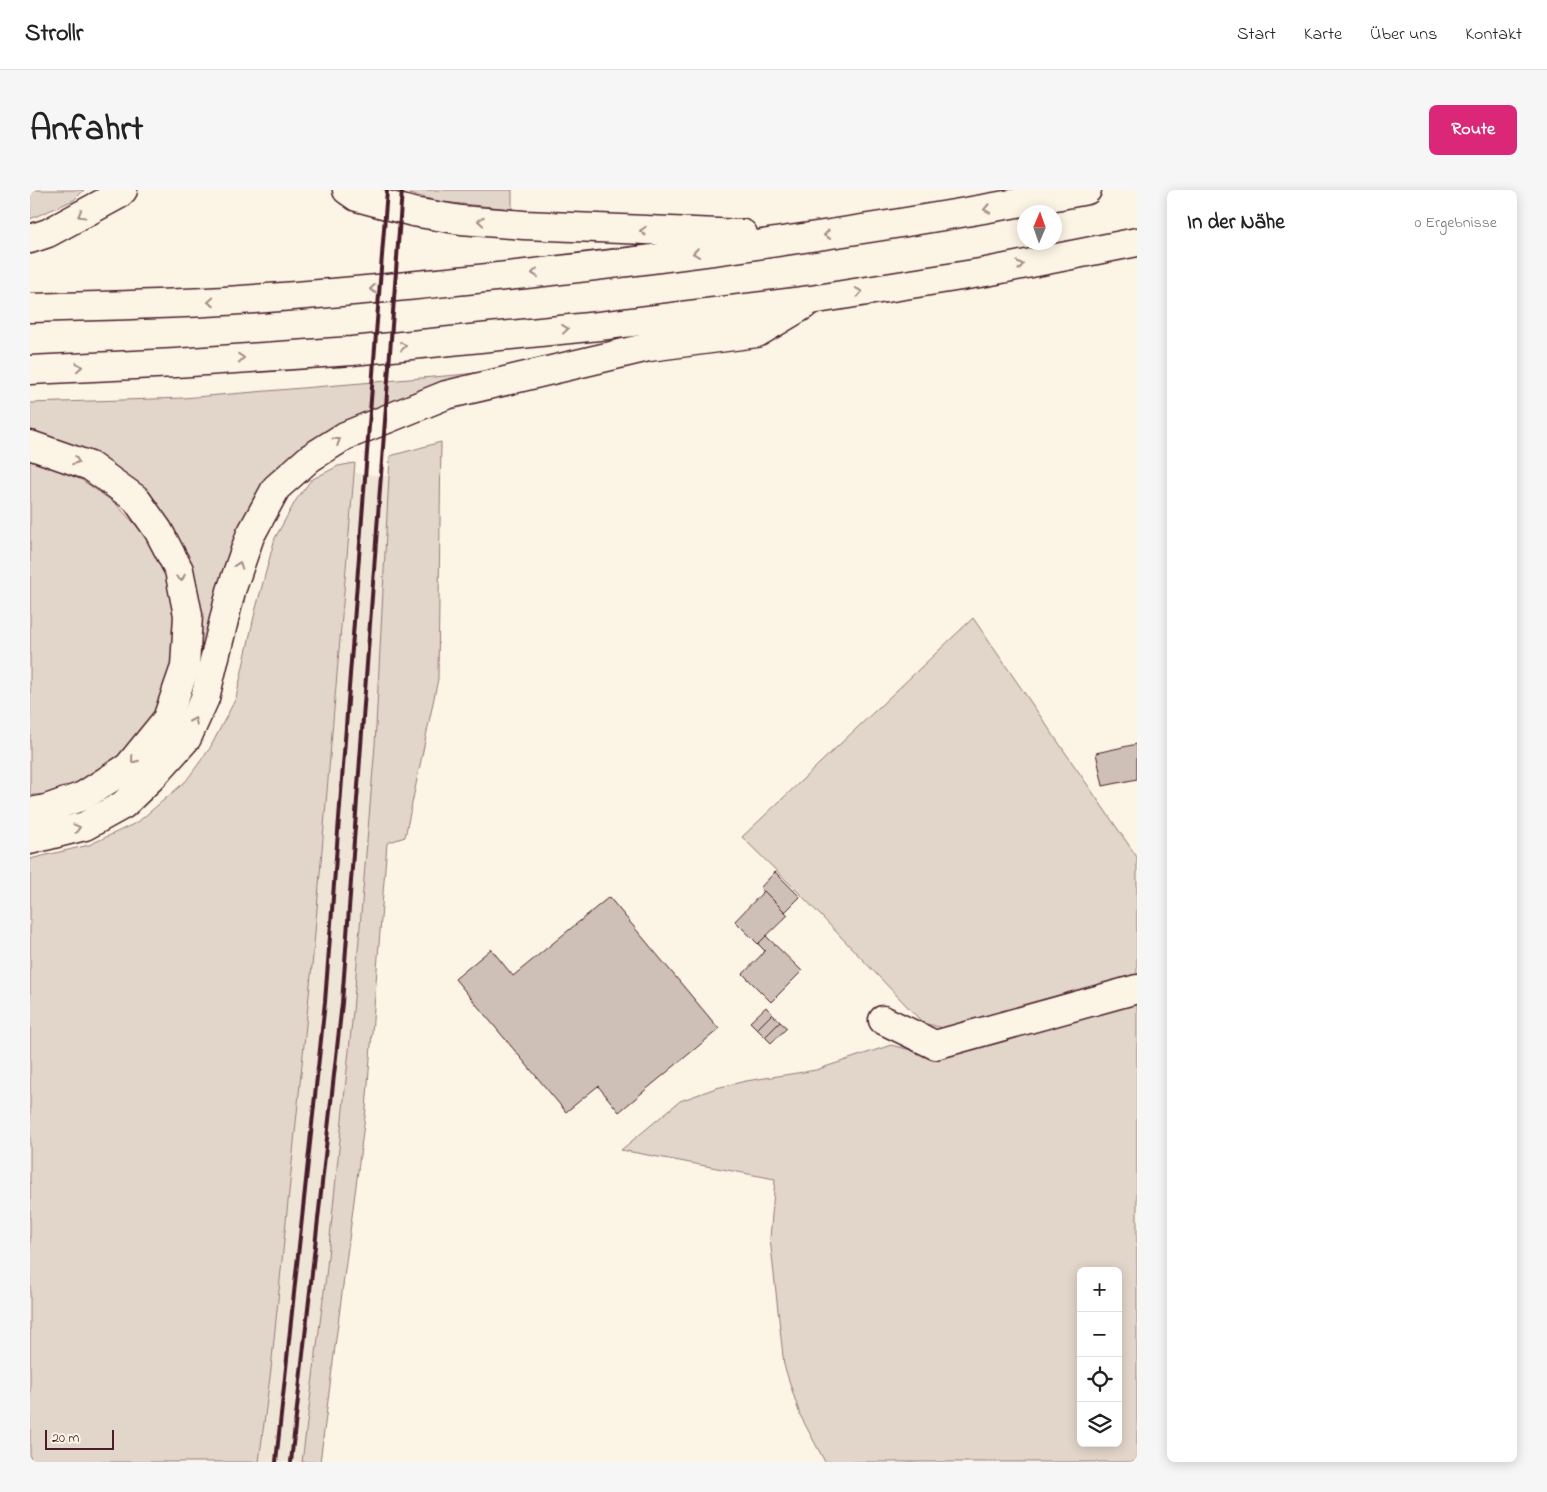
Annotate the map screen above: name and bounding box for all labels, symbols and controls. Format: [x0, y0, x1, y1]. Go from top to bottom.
text: Strollr [25, 17, 83, 52]
text: Start [1237, 22, 1276, 48]
text: Karte [1304, 22, 1342, 48]
text: Über uns [1370, 22, 1437, 48]
text: Kontakt [1465, 22, 1522, 48]
text: Anfahrt [30, 105, 143, 156]
button: Route [1429, 105, 1517, 155]
one-way arrow [983, 203, 992, 213]
north arrow [1017, 205, 1062, 250]
one-way arrow [78, 208, 87, 218]
text: In der Nähe [1187, 208, 1285, 238]
text: 0 Ergebnisse [1414, 211, 1497, 235]
one-way arrow [476, 216, 484, 227]
one-way arrow [639, 225, 647, 236]
one-way arrow [823, 229, 831, 240]
one-way arrow [692, 247, 700, 258]
one-way arrow [1015, 260, 1024, 271]
one-way arrow [530, 267, 538, 278]
one-way arrow [369, 283, 377, 294]
one-way arrow [855, 288, 864, 298]
one-way arrow [207, 296, 215, 307]
one-way arrow [561, 324, 569, 335]
one-way arrow [399, 341, 407, 352]
one-way arrow [237, 353, 245, 364]
one-way arrow [75, 362, 83, 373]
one-way arrow [331, 438, 340, 448]
one-way arrow [71, 455, 80, 465]
one-way arrow [234, 562, 244, 570]
one-way arrow [175, 574, 185, 582]
one-way arrow [188, 717, 199, 726]
one-way arrow [132, 754, 140, 763]
one-way arrow [73, 823, 81, 833]
map controls [1077, 1267, 1122, 1447]
button: + [1077, 1267, 1122, 1312]
button: − [1077, 1312, 1122, 1357]
button: locate [1077, 1357, 1122, 1402]
button: layers [1077, 1402, 1122, 1447]
scale bar [45, 1427, 114, 1450]
text: 20 m [52, 1428, 79, 1449]

